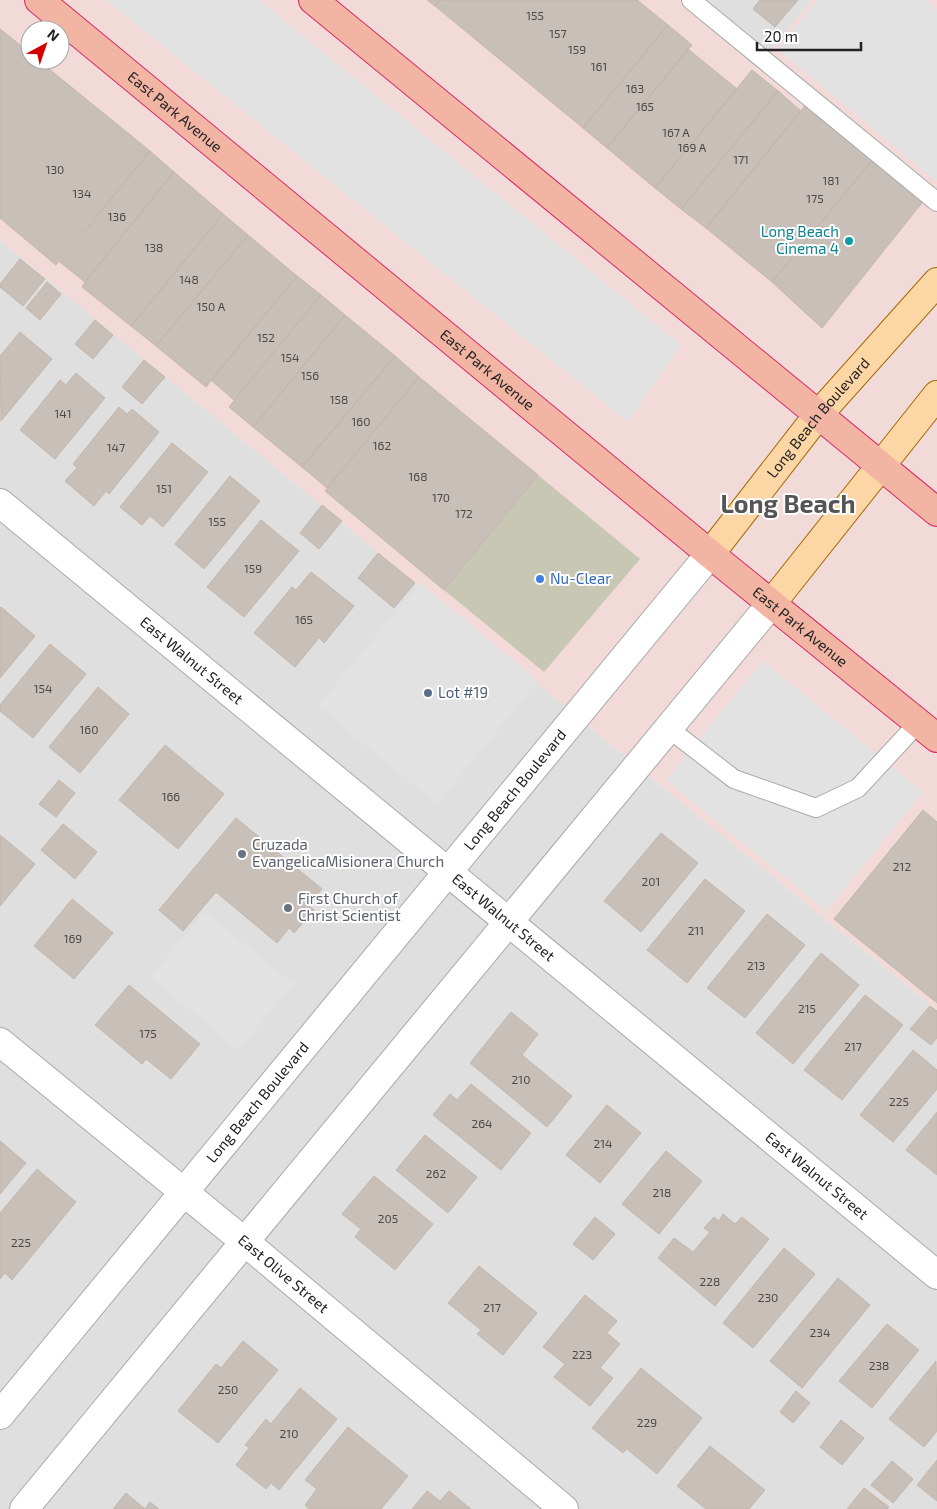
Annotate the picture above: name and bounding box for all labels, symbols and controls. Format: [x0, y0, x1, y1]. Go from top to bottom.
house number: 155 [526, 8, 544, 22]
north arrow [20, 20, 70, 70]
scale bar [757, 20, 861, 52]
text: N [44, 25, 63, 44]
house number: 157 [549, 26, 567, 40]
text: 20 m [764, 27, 798, 45]
house number: 159 [568, 42, 586, 56]
house number: 161 [591, 59, 607, 73]
street label: East Park Avenue [124, 67, 226, 156]
house number: 163 [626, 81, 644, 95]
house number: 165 [636, 99, 654, 113]
house number: 167 A [662, 125, 690, 139]
house number: 169 A [678, 140, 707, 154]
house number: 171 [733, 152, 749, 166]
house number: 130 [46, 162, 64, 176]
house number: 181 [823, 173, 839, 187]
house number: 134 [73, 186, 91, 200]
house number: 175 [806, 191, 824, 205]
house number: 136 [108, 209, 126, 223]
place label: Long Beach Cinema 4 [761, 222, 839, 257]
marker: Long Beach Cinema 4 [843, 235, 855, 247]
house number: 138 [145, 240, 163, 254]
house number: 148 [179, 272, 199, 286]
house number: 150 A [197, 299, 226, 313]
street label: East Park Avenue [437, 325, 539, 413]
house number: 152 [257, 330, 275, 344]
house number: 154 [281, 350, 299, 364]
street label: Long Beach Boulevard [762, 353, 873, 481]
house number: 156 [301, 368, 319, 382]
house number: 158 [330, 392, 348, 406]
house number: 141 [55, 406, 71, 420]
house number: 160 [352, 414, 370, 428]
house number: 162 [373, 438, 391, 452]
house number: 147 [107, 440, 125, 454]
house number: 168 [409, 469, 427, 483]
house number: 151 [156, 481, 172, 495]
district label: Long Beach [720, 488, 856, 518]
house number: 170 [432, 490, 450, 504]
house number: 172 [455, 506, 473, 520]
house number: 155 [208, 514, 226, 528]
house number: 159 [244, 561, 262, 575]
place label: Nu-Clear [550, 569, 611, 587]
marker: Nu-Clear [534, 573, 546, 585]
street label: East Park Avenue [749, 582, 852, 670]
street label: East Walnut Street [137, 612, 247, 708]
house number: 165 [295, 612, 313, 626]
house number: 154 [34, 681, 52, 695]
place label: Lot #19 [438, 683, 488, 701]
marker: Lot #19 [422, 687, 434, 699]
house number: 160 [80, 722, 98, 736]
street label: Long Beach Boulevard [460, 725, 570, 854]
house number: 166 [162, 789, 180, 803]
place label: Cruzada EvangelicaMisionera Church [252, 835, 444, 870]
marker: Cruzada EvangelicaMisionera Church [236, 848, 248, 860]
house number: 212 [893, 859, 911, 873]
street label: East Walnut Street [449, 869, 559, 965]
house number: 201 [642, 874, 660, 888]
place label: First Church of Christ Scientist [298, 889, 401, 924]
marker: First Church of Christ Scientist [282, 902, 294, 914]
house number: 211 [688, 923, 704, 937]
house number: 169 [64, 931, 82, 945]
house number: 213 [747, 958, 765, 972]
house number: 215 [798, 1001, 816, 1015]
house number: 175 [139, 1026, 157, 1040]
street label: Long Beach Boulevard [202, 1038, 312, 1166]
house number: 217 [844, 1039, 862, 1053]
house number: 210 [512, 1072, 530, 1086]
house number: 225 [889, 1094, 909, 1108]
house number: 264 [472, 1116, 493, 1130]
street label: East Walnut Street [762, 1127, 873, 1223]
house number: 214 [594, 1136, 612, 1150]
house number: 262 [426, 1166, 446, 1180]
house number: 218 [653, 1185, 671, 1199]
house number: 205 [378, 1211, 398, 1225]
street label: East Olive Street [235, 1230, 333, 1316]
house number: 225 [11, 1235, 31, 1249]
house number: 228 [700, 1274, 720, 1288]
house number: 230 [758, 1290, 778, 1304]
house number: 217 [483, 1300, 501, 1314]
house number: 234 [810, 1325, 830, 1339]
house number: 223 [572, 1347, 592, 1361]
house number: 238 [869, 1358, 889, 1372]
house number: 250 [218, 1382, 238, 1396]
house number: 229 [637, 1415, 657, 1429]
house number: 210 [280, 1426, 298, 1440]

